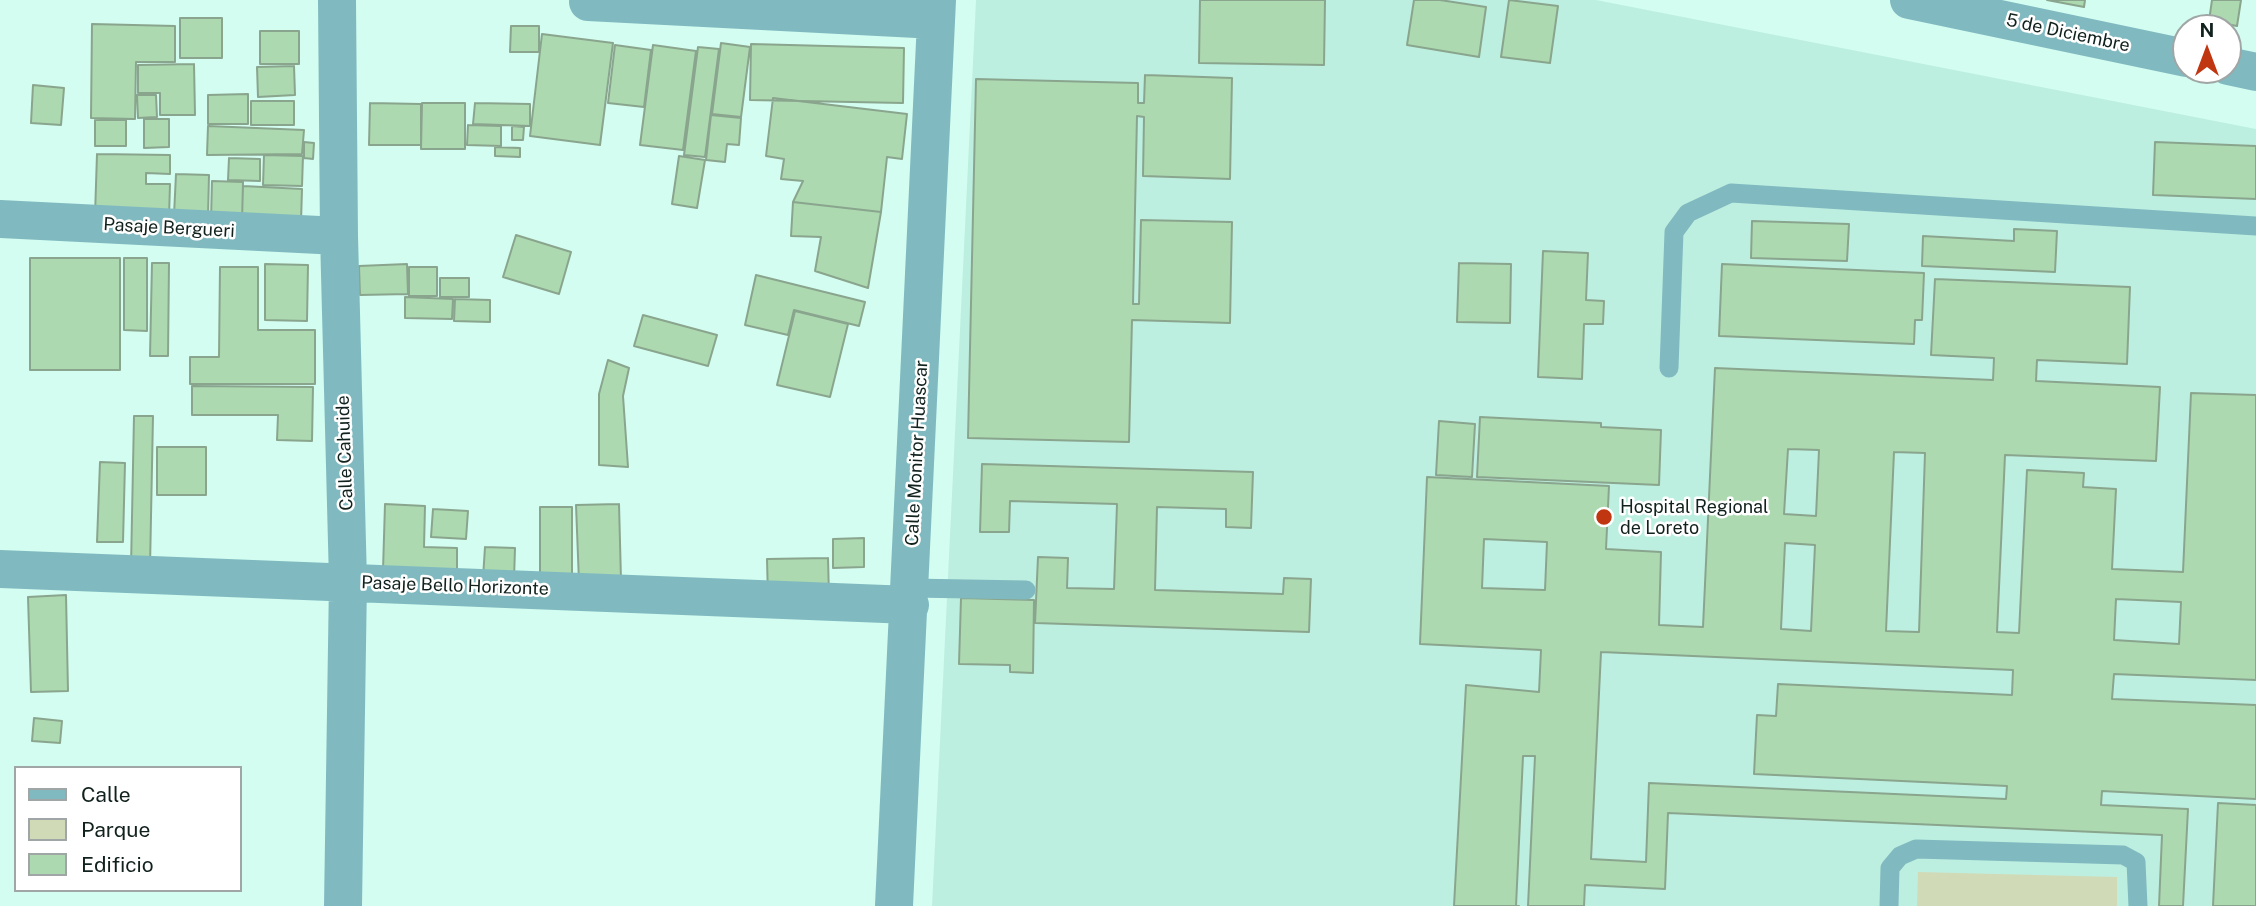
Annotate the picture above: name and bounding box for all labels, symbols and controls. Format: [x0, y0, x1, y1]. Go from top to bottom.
street label: 5 de Diciembre [2004, 9, 2132, 57]
north arrow [2172, 14, 2242, 84]
text: N [2200, 19, 2214, 41]
street label: Pasaje Bergueri [103, 214, 235, 242]
street label: Calle Monitor Huascar [901, 360, 933, 546]
street label: Calle Cahuide [332, 395, 358, 511]
place label: Hospital Regional de Loreto [1620, 496, 1768, 538]
marker: Hospital Regional de Loreto [1594, 507, 1614, 527]
street label: Pasaje Bello Horizonte [361, 572, 549, 600]
legend [14, 766, 242, 892]
text: Calle [81, 782, 131, 807]
text: Parque [81, 817, 150, 842]
text: Edificio [81, 852, 154, 877]

